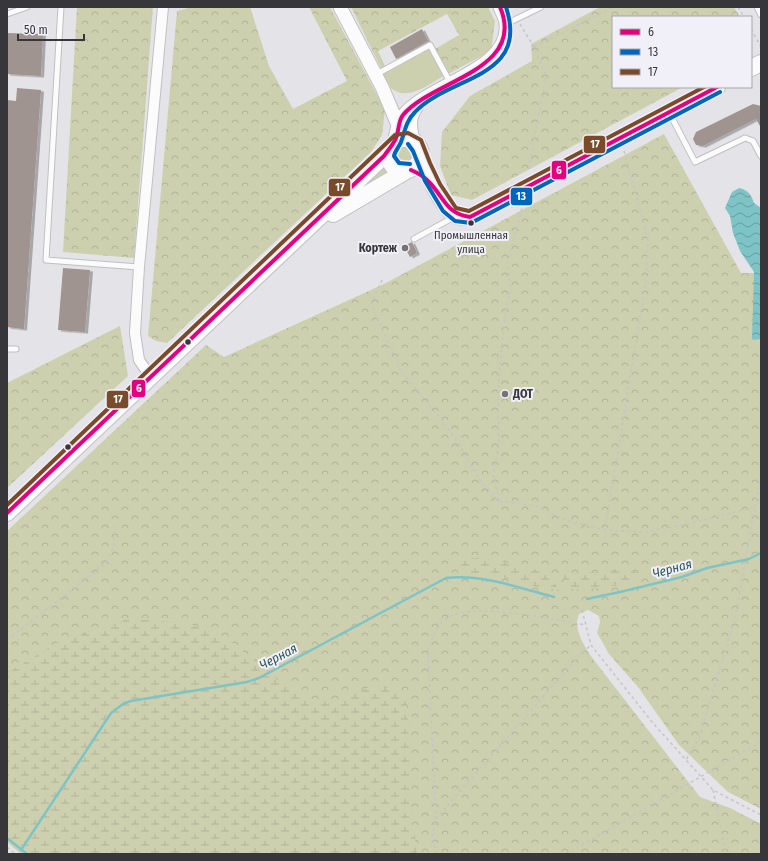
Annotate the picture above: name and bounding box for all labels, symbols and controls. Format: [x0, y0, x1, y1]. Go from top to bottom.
scale bar [18, 16, 84, 42]
legend [612, 16, 752, 88]
text: 50 m [24, 23, 48, 37]
text: 6 [648, 25, 654, 39]
text: 13 [648, 45, 658, 59]
text: 17 [648, 65, 658, 79]
line badge: 17 [583, 135, 606, 154]
text: 17 [590, 138, 600, 151]
line badge: 6 [551, 160, 567, 180]
text: 6 [556, 164, 562, 177]
line badge: 17 [328, 178, 351, 197]
text: 17 [335, 181, 345, 194]
line badge: 13 [510, 187, 533, 206]
text: 13 [516, 190, 526, 203]
marker: Промышленная улица [466, 218, 476, 228]
place label: Промышленная улица [434, 229, 508, 256]
place label: Кортеж [359, 241, 398, 255]
marker: Кортеж [400, 243, 410, 253]
unlabelled marker [183, 337, 193, 347]
line badge: 6 [131, 379, 146, 398]
text: 6 [136, 382, 142, 395]
place label: ДОТ [512, 387, 533, 401]
marker: ДОТ [500, 389, 510, 399]
line badge: 17 [106, 390, 129, 409]
text: 17 [113, 393, 123, 406]
unlabelled marker [63, 442, 73, 452]
water label: Черная [651, 556, 693, 581]
water label: Черная [257, 640, 300, 673]

